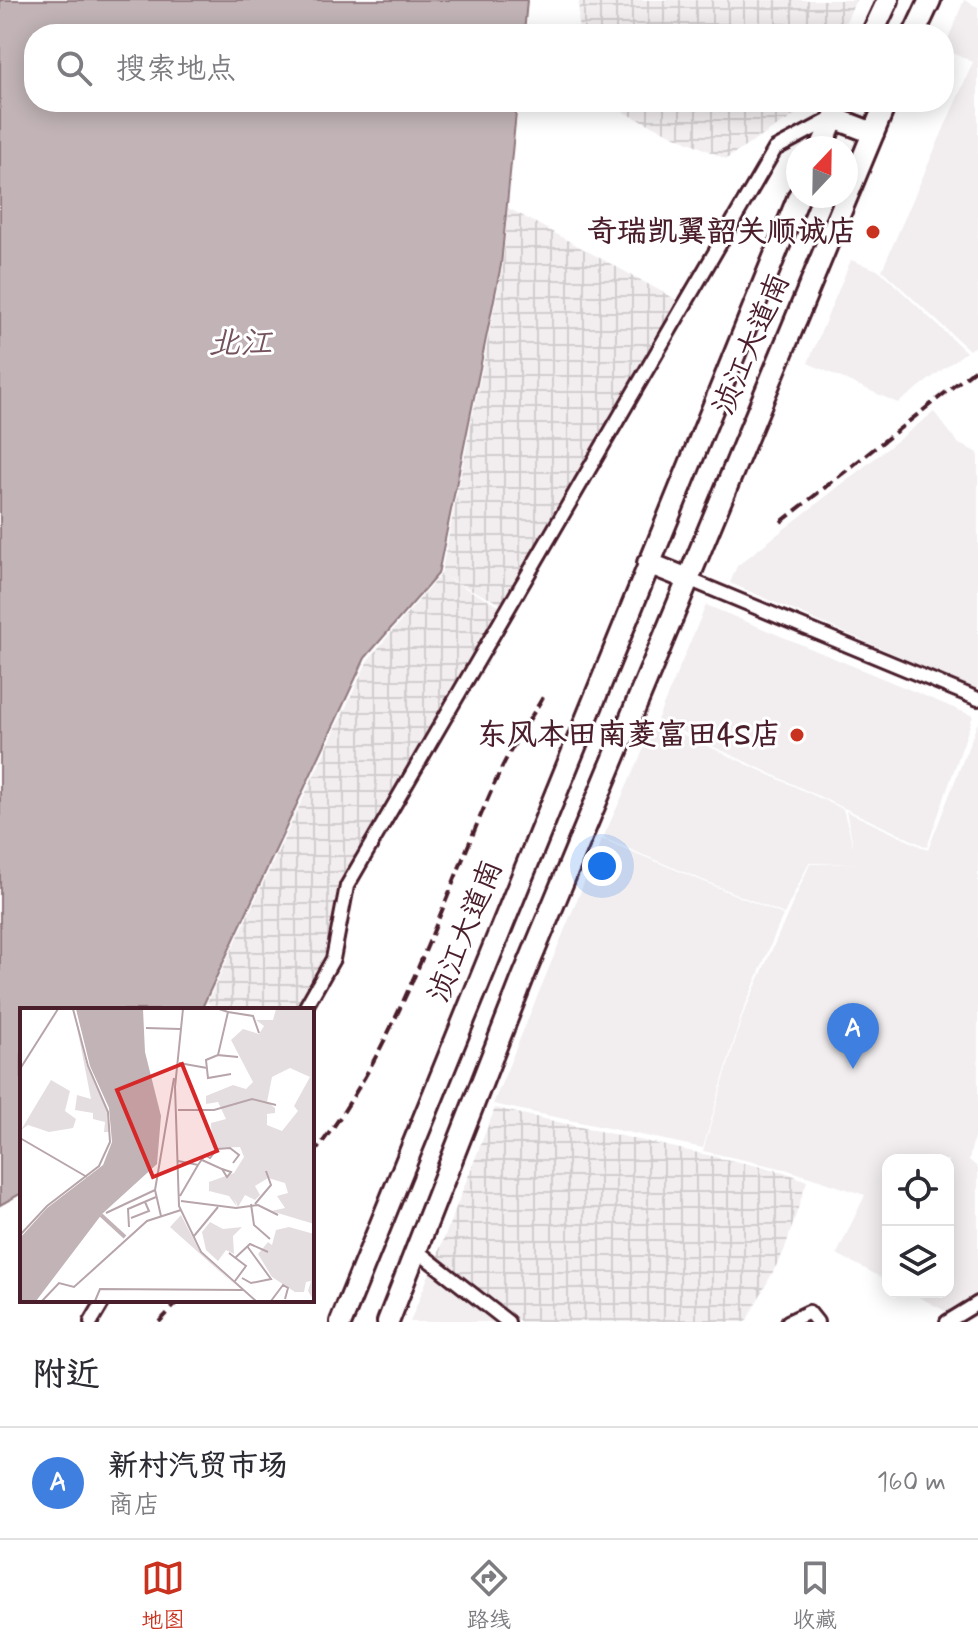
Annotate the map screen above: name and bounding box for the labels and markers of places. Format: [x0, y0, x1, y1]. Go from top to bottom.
place label: 奇瑞凯翼韶关顺诚店 [587, 213, 857, 252]
marker: 奇瑞凯翼韶关顺诚店 [864, 223, 882, 241]
place label: 东风本田南菱富田4S店 [477, 716, 781, 755]
marker: 东风本田南菱富田4S店 [788, 726, 806, 744]
pin: A [827, 1003, 879, 1069]

